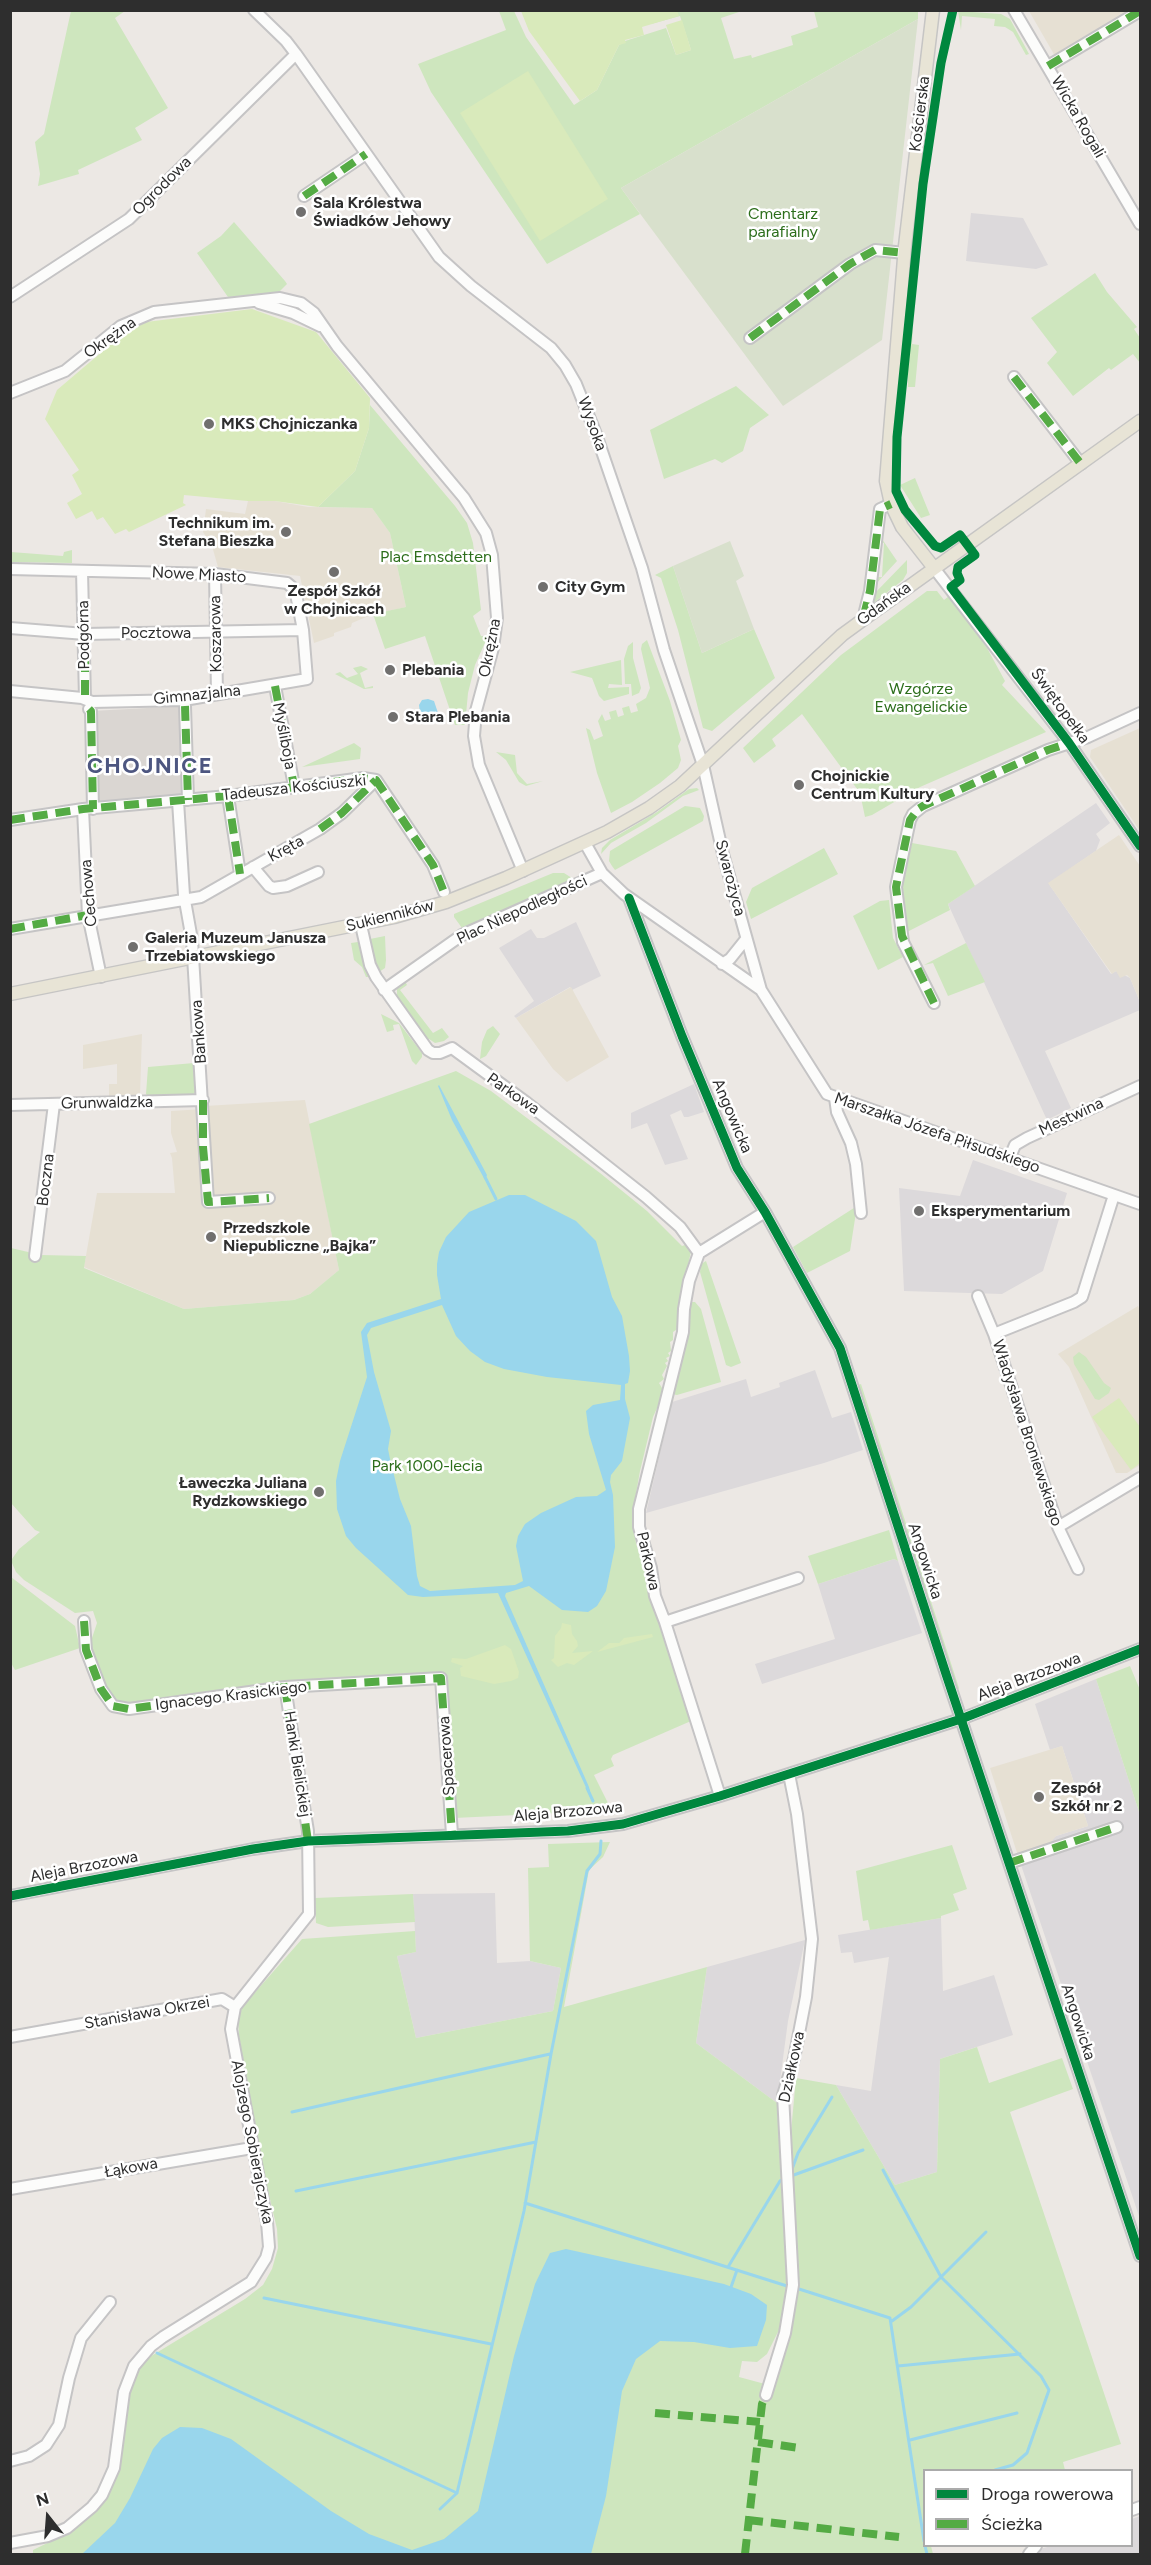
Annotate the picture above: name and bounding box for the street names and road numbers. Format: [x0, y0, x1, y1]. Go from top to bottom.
street label: Wicka Rogali [1047, 73, 1109, 161]
street label: Kościerska [906, 75, 934, 153]
street label: Ogrodowa [129, 153, 195, 219]
street label: Okrężna [80, 313, 140, 363]
street label: Wysoka [573, 394, 611, 454]
street label: Nowe Miasto [151, 563, 247, 587]
street label: Gdańska [853, 578, 915, 630]
street label: Koszarowa [206, 595, 226, 673]
street label: Podgórna [74, 600, 94, 670]
street label: Okrężna [475, 617, 505, 679]
street label: Pocztowa [121, 623, 191, 643]
street label: Świętopełka [1026, 665, 1094, 747]
street label: Gimnazjalna [152, 681, 242, 709]
street label: Myśliboja [268, 701, 300, 771]
street label: Tadeusza Kościuszki [221, 771, 367, 805]
street label: Kręta [265, 831, 307, 867]
street label: Swarożyca [711, 838, 749, 918]
street label: Cechowa [76, 859, 102, 927]
street label: Plac Niepodległości [454, 871, 590, 949]
street label: Sukienników [344, 896, 436, 936]
street label: Bankowa [187, 999, 211, 1065]
street label: Parkowa [483, 1069, 543, 1119]
street label: Angowicka [708, 1076, 756, 1156]
street label: Marszałka Józefa Piłsudskiego [832, 1089, 1042, 1177]
street label: Grunwaldzka [61, 1093, 153, 1113]
street label: Mestwina [1036, 1094, 1106, 1140]
street label: Boczna [33, 1153, 59, 1207]
street label: Władysława Broniewskiego [988, 1337, 1066, 1529]
street label: Angowicka [904, 1521, 946, 1601]
street label: Parkowa [632, 1530, 664, 1592]
street label: Aleja Brzozowa [975, 1648, 1083, 1706]
street label: Ignacego Krasickiego [154, 1677, 308, 1715]
street label: Hanki Bielickiej [279, 1710, 315, 1818]
street label: Spacerowa [435, 1716, 459, 1796]
street label: Aleja Brzozowa [513, 1798, 623, 1826]
street label: Aleja Brzozowa [29, 1847, 139, 1887]
street label: Angowicka [1057, 1982, 1099, 2062]
street label: Stanisława Okrzei [83, 1993, 211, 2033]
street label: Działkowa [775, 2030, 809, 2104]
street label: Alojzego Sobierajczyka [227, 2058, 277, 2226]
street label: Łąkowa [103, 2154, 159, 2182]

